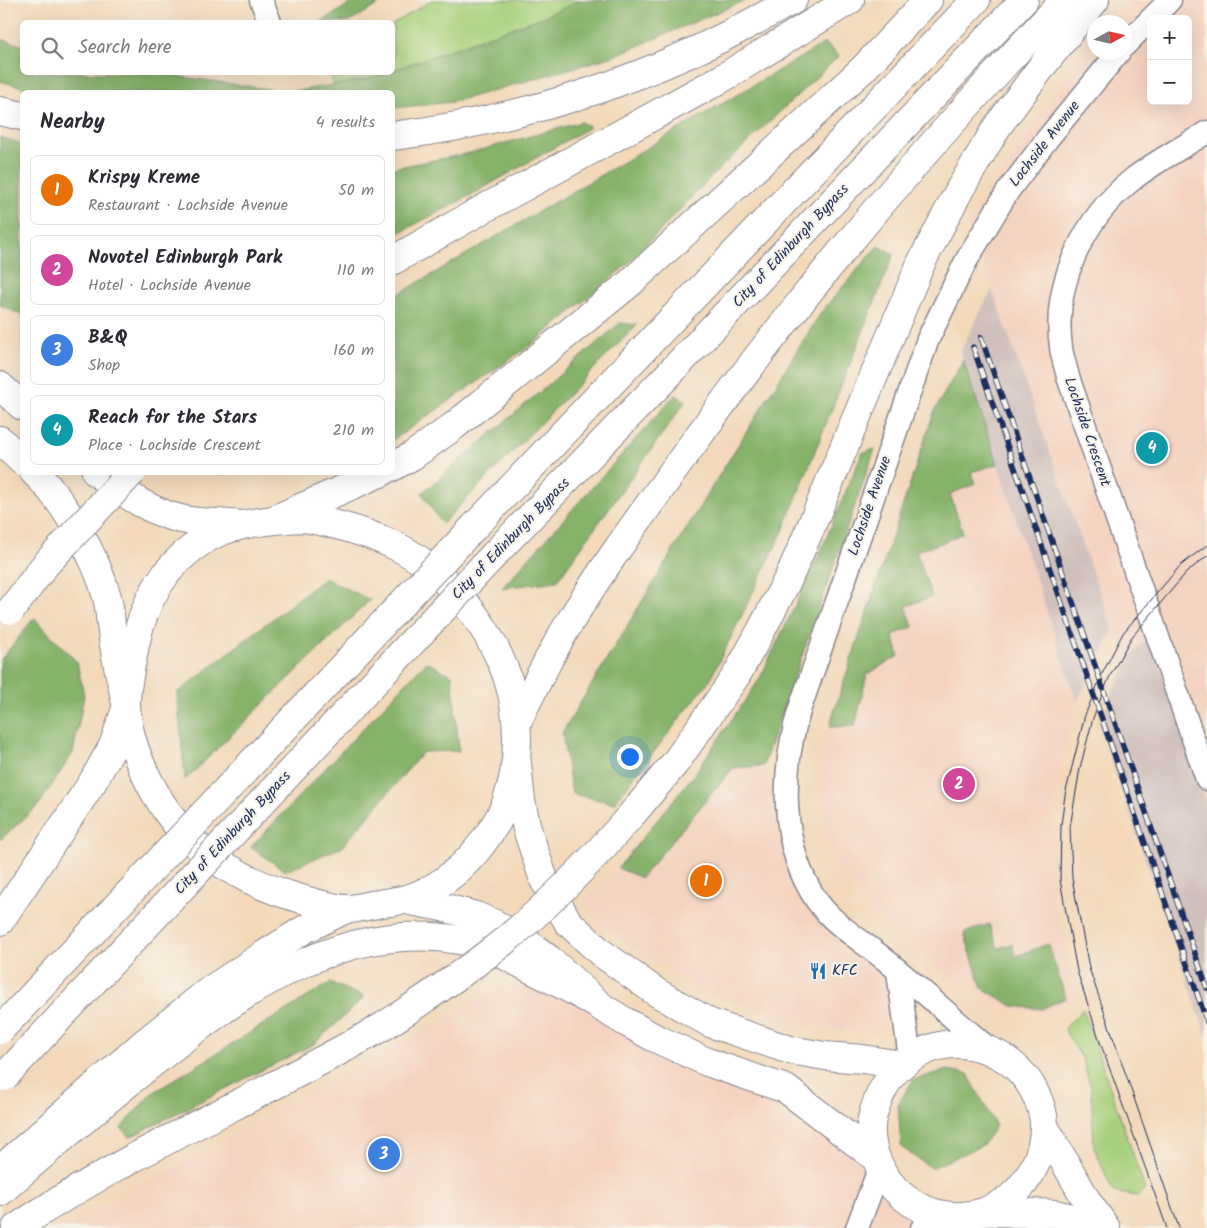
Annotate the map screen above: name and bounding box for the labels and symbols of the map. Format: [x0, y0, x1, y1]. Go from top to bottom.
north arrow [1087, 15, 1132, 60]
street label: Lochside Avenue [1004, 95, 1087, 192]
street label: City of Edinburgh Bypass [727, 178, 856, 314]
street label: Lochside Crescent [1057, 374, 1117, 490]
pin: 4 [1136, 429, 1168, 467]
street label: Lochside Avenue [842, 453, 898, 559]
street label: City of Edinburgh Bypass [446, 472, 576, 606]
your location [617, 744, 643, 770]
street label: City of Edinburgh Bypass [169, 765, 298, 901]
pin: 2 [943, 765, 975, 803]
pin: 1 [690, 862, 722, 900]
place label: KFC [832, 959, 858, 983]
restaurant icon: KFC [808, 961, 828, 981]
pin: 3 [368, 1135, 400, 1173]

